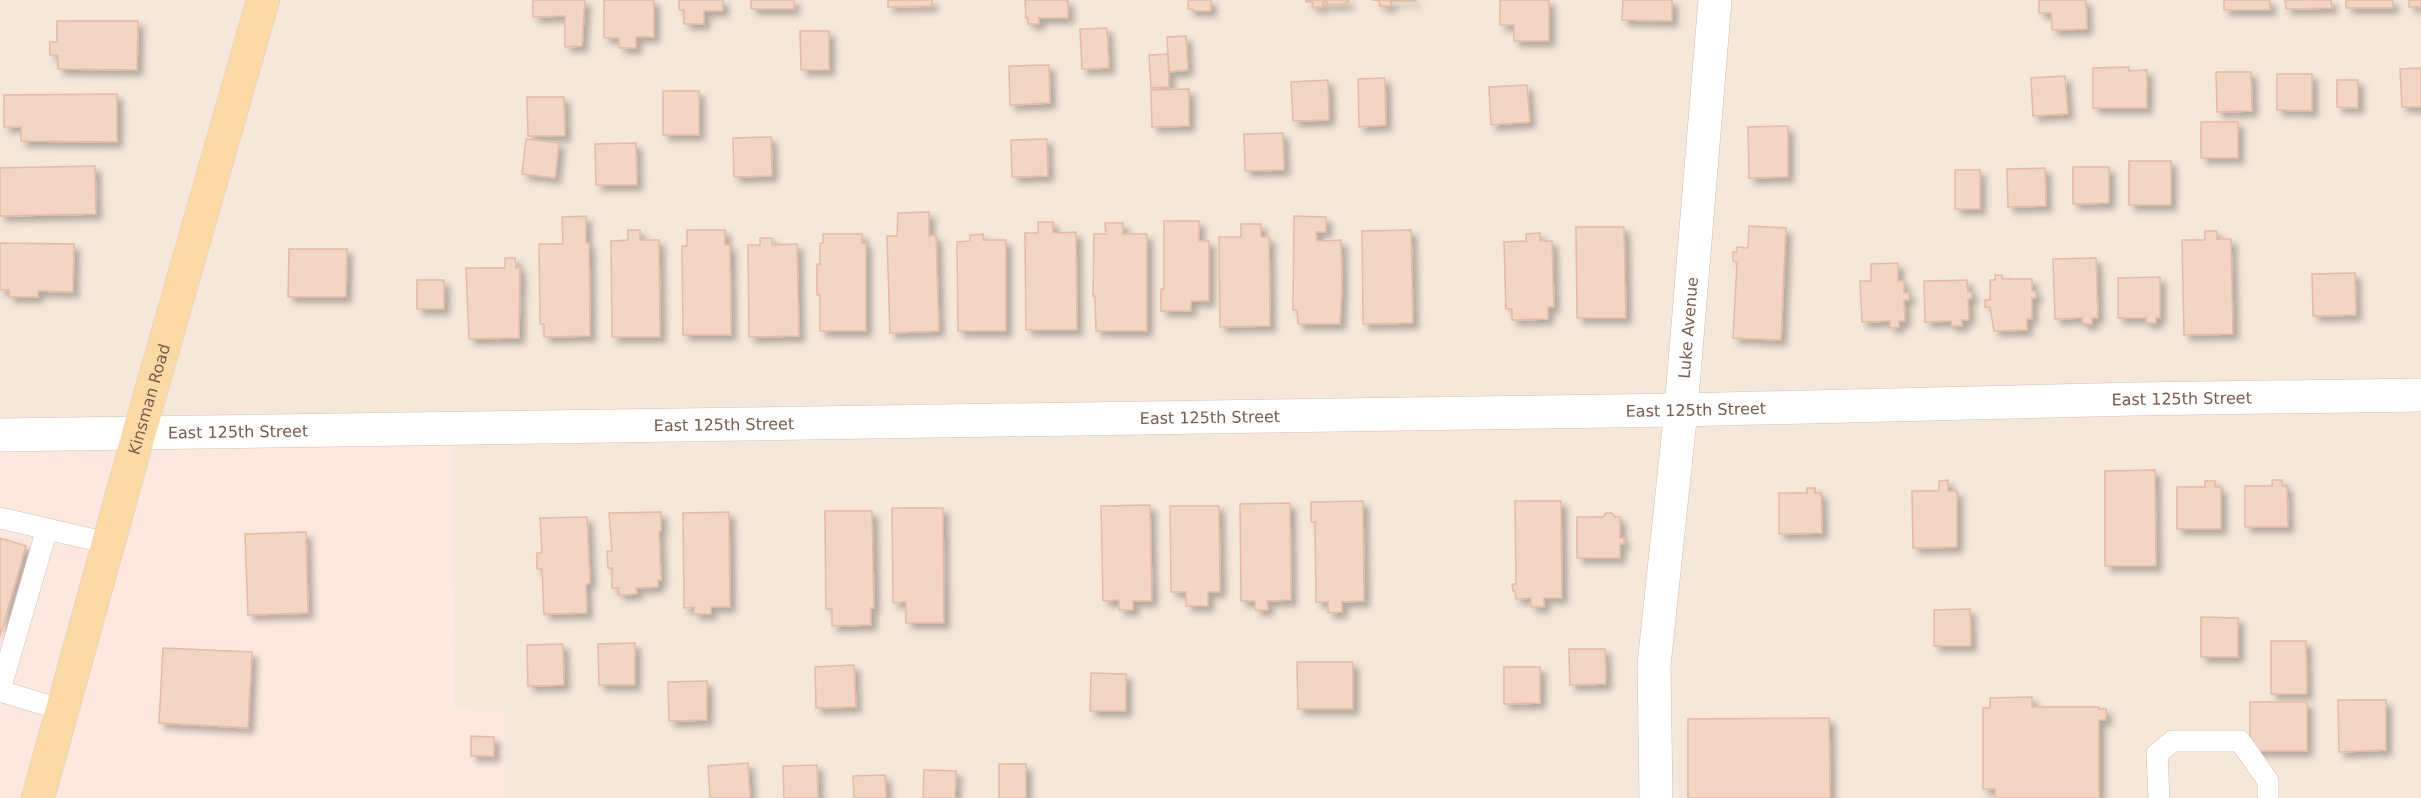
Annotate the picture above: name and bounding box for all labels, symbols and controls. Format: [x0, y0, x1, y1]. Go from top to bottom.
street label: Luke Avenue [1674, 276, 1702, 379]
street label: Kinsman Road [124, 342, 174, 457]
street label: East 125th Street [2111, 388, 2252, 409]
street label: East 125th Street [1625, 398, 1766, 420]
street label: East 125th Street [1140, 406, 1280, 428]
street label: East 125th Street [654, 414, 794, 435]
street label: East 125th Street [168, 421, 308, 442]

